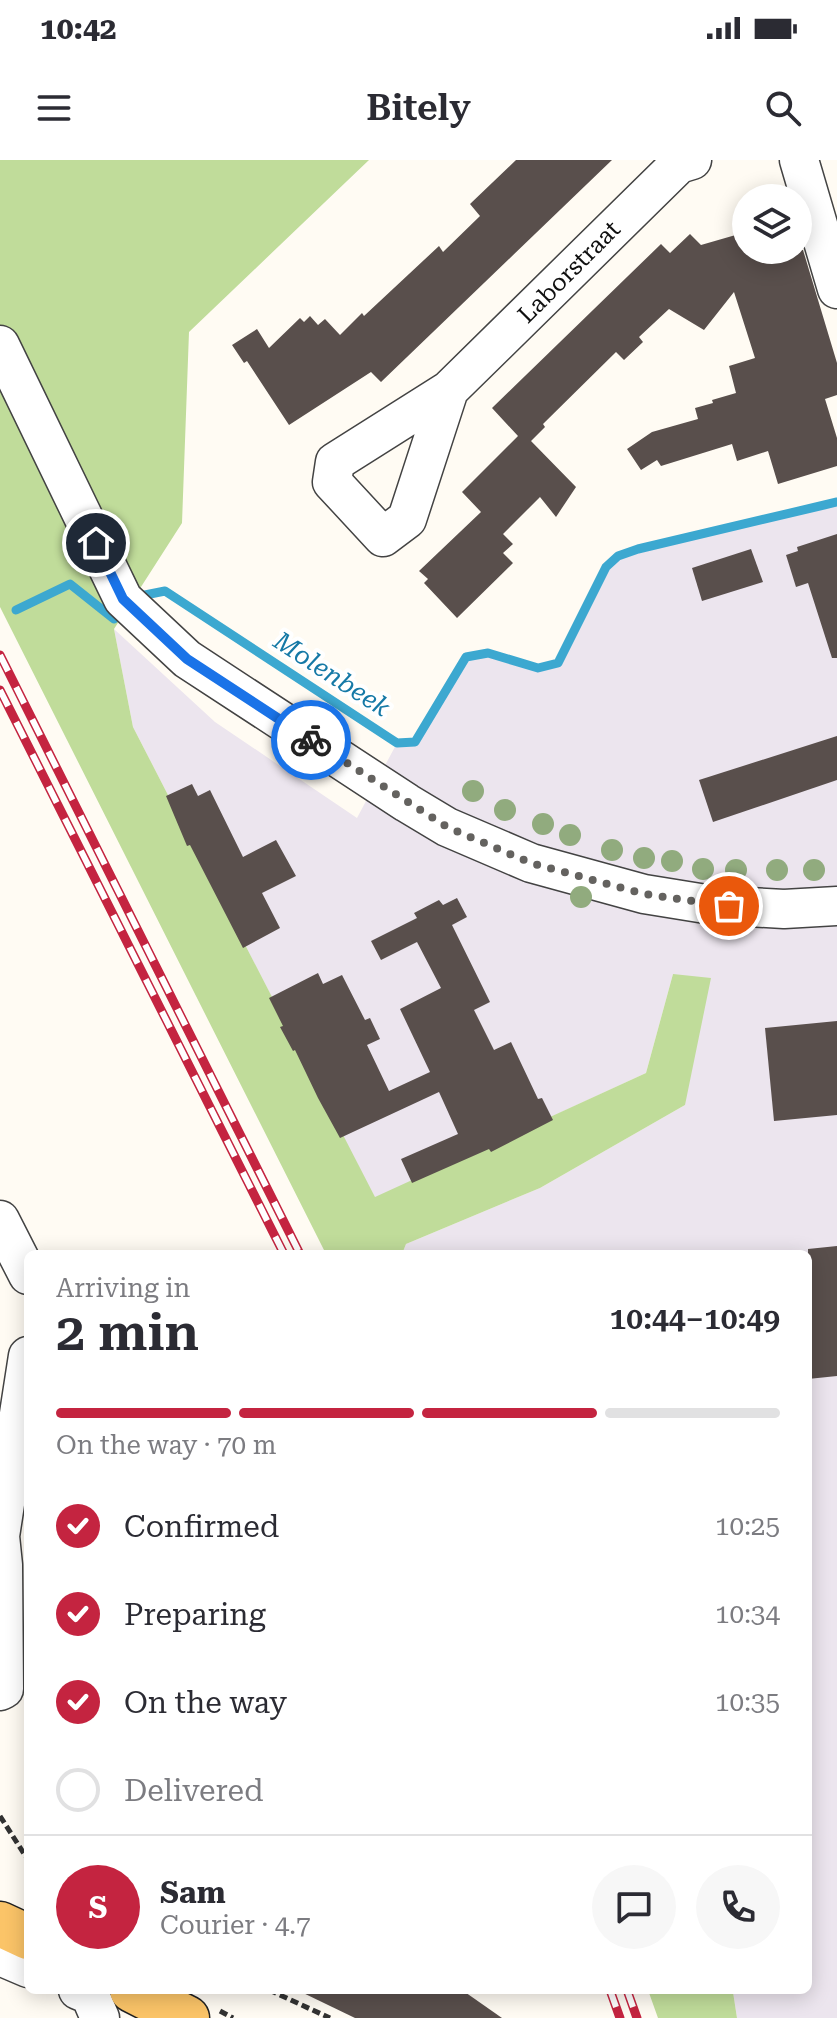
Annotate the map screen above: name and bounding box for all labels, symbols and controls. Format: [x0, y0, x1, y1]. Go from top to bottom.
text: 10:42 [40, 11, 117, 46]
icon: menu [32, 86, 76, 130]
icon: search [761, 86, 805, 130]
text: Bitely [366, 87, 471, 129]
map controls [732, 184, 812, 264]
button: layers [732, 184, 812, 264]
street label: Laborstraat [512, 215, 626, 329]
pin [62, 509, 130, 577]
icon: home [74, 521, 118, 565]
water label: Molenbeek [268, 625, 396, 723]
courier [271, 700, 351, 780]
icon: bike [289, 718, 333, 762]
pin [695, 872, 763, 940]
icon: bag [707, 884, 751, 928]
text: Arriving in [56, 1273, 190, 1303]
text: 10:44–10:49 [610, 1301, 780, 1336]
text: 2 min [56, 1302, 199, 1363]
text: On the way · 70 m [56, 1430, 276, 1460]
icon: check [56, 1504, 100, 1548]
text: Confirmed [124, 1509, 279, 1544]
text: 10:25 [715, 1511, 780, 1541]
icon: check [56, 1592, 100, 1636]
text: Preparing [124, 1597, 266, 1632]
text: 10:34 [715, 1599, 780, 1629]
icon: check [56, 1680, 100, 1724]
text: On the way [124, 1685, 287, 1720]
text: 10:35 [715, 1687, 780, 1717]
text: Delivered [124, 1773, 263, 1808]
button: chat [592, 1865, 676, 1949]
button: phone [696, 1865, 780, 1949]
text: Sam [160, 1875, 226, 1910]
text: S [89, 1890, 107, 1925]
text: Courier · 4.7 [160, 1910, 310, 1940]

